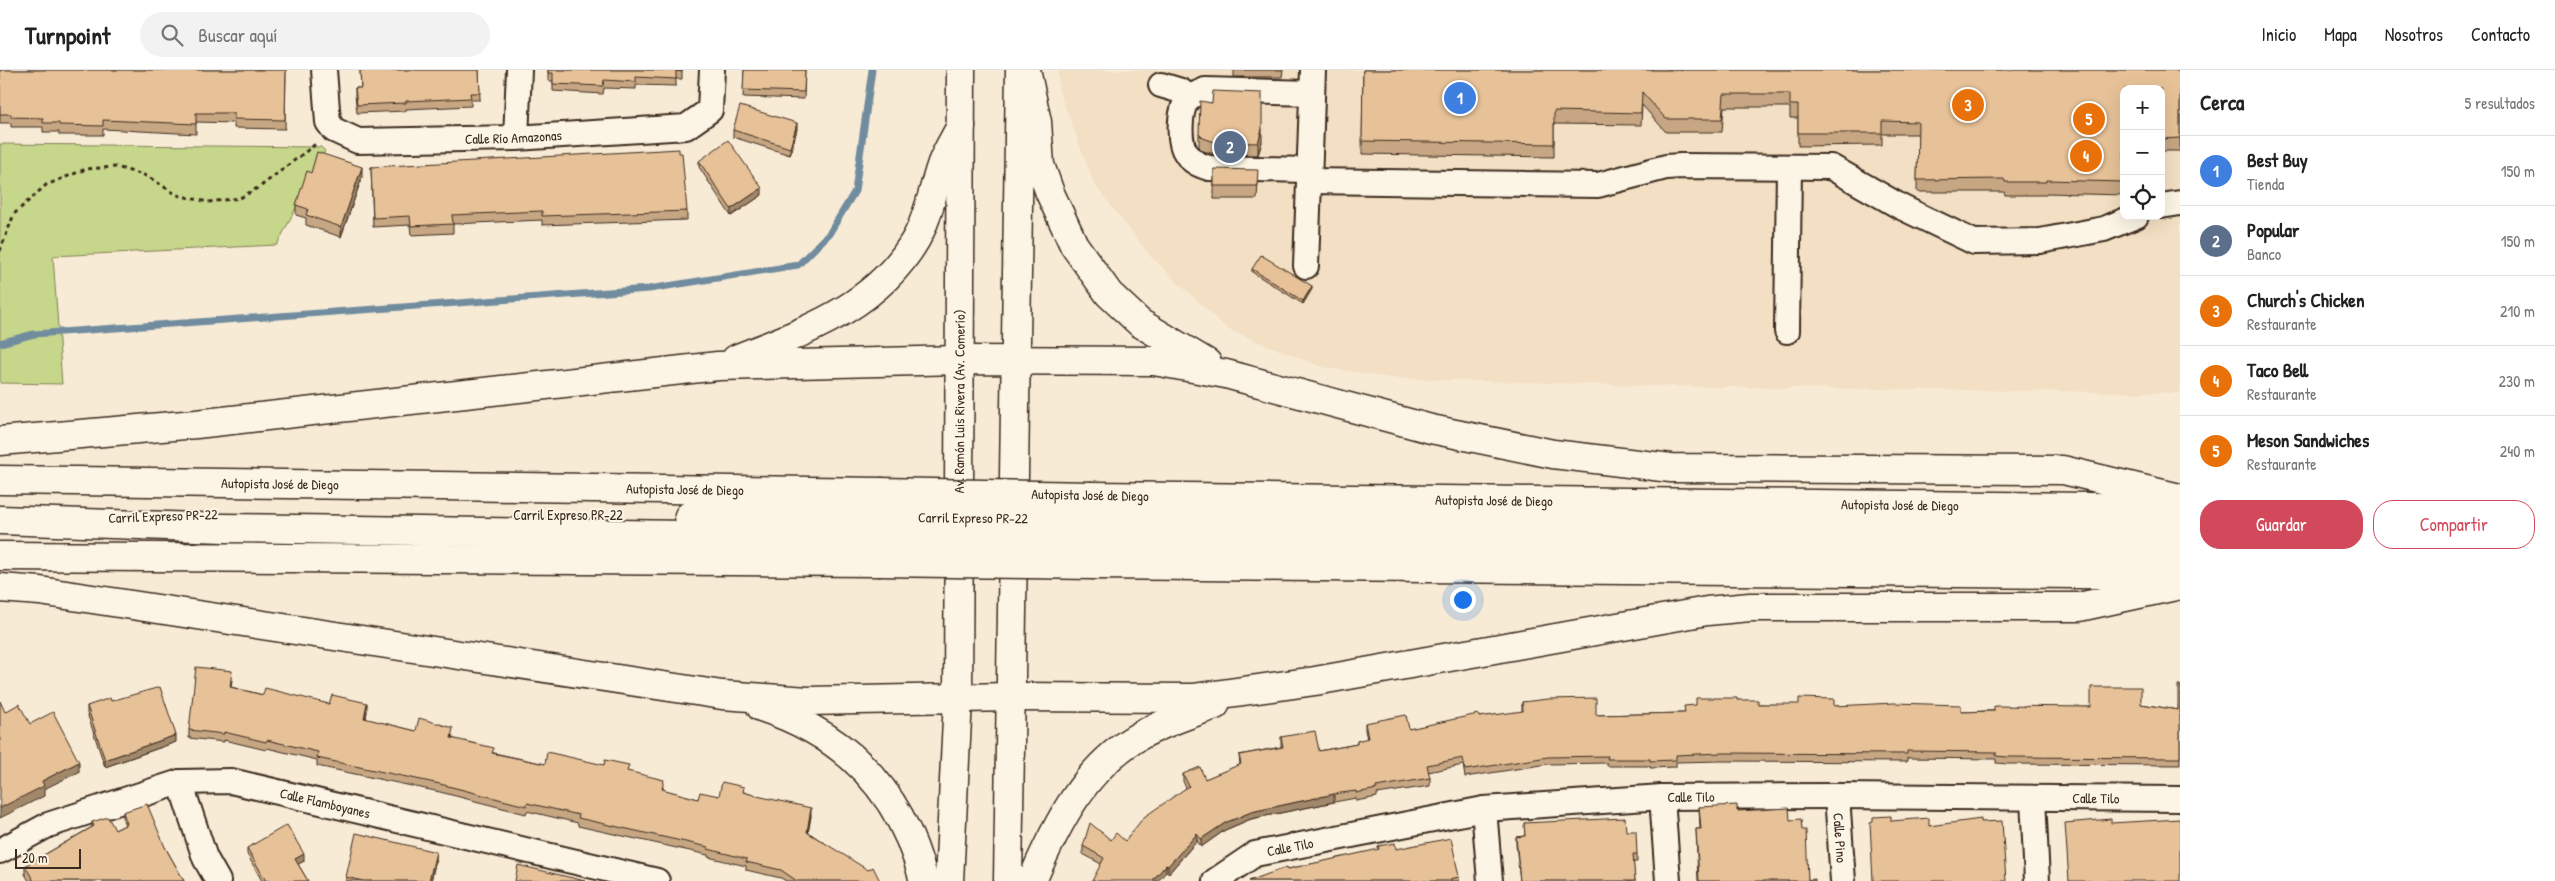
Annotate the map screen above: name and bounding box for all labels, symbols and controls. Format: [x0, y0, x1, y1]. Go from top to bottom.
search box [140, 12, 490, 57]
text: Turnpoint [25, 19, 110, 51]
icon: search [158, 21, 186, 49]
text: Buscar aquí [198, 22, 278, 48]
text: Inicio [2262, 22, 2296, 47]
text: Mapa [2324, 22, 2357, 47]
text: Nosotros [2385, 22, 2443, 47]
text: Contacto [2471, 22, 2530, 47]
pin: 1 [1444, 79, 1476, 117]
map controls [2120, 85, 2165, 220]
button: + [2120, 85, 2165, 130]
pin: 3 [1952, 86, 1984, 124]
text: Cerca [2200, 88, 2244, 117]
text: 5 resultados [2465, 92, 2535, 114]
pin: 5 [2073, 100, 2105, 138]
street label: Calle Río Amazonas [465, 125, 562, 148]
pin: 2 [1214, 128, 1246, 166]
button: − [2120, 130, 2165, 175]
pin: 4 [2070, 137, 2102, 175]
text: Best Buy [2247, 147, 2308, 173]
text: 1 [2213, 160, 2219, 182]
text: 150 m [2501, 160, 2535, 182]
text: Tienda [2247, 173, 2284, 195]
button: locate [2120, 175, 2165, 220]
text: Popular [2247, 217, 2299, 243]
text: 2 [2212, 230, 2220, 252]
text: 150 m [2501, 230, 2535, 252]
text: Banco [2247, 243, 2281, 265]
text: Church's Chicken [2247, 287, 2365, 313]
text: 3 [2212, 300, 2220, 322]
text: 210 m [2500, 300, 2535, 322]
street label: Av. Ramón Luis Rivera (Av. Comerío) [949, 309, 969, 493]
text: Restaurante [2247, 313, 2317, 335]
text: Taco Bell [2247, 357, 2308, 383]
text: 4 [2213, 370, 2219, 392]
text: 230 m [2499, 370, 2535, 392]
text: Restaurante [2247, 383, 2317, 405]
text: Meson Sandwiches [2247, 427, 2369, 453]
text: 5 [2213, 440, 2219, 462]
text: 240 m [2500, 440, 2535, 462]
text: Restaurante [2247, 453, 2317, 475]
street label: Autopista José de Diego [221, 473, 339, 495]
street label: Autopista José de Diego [626, 479, 744, 500]
street label: Autopista José de Diego [1031, 484, 1149, 506]
street label: Autopista José de Diego [1435, 490, 1553, 511]
street label: Autopista José de Diego [1841, 494, 1959, 516]
button: Guardar [2200, 500, 2363, 549]
button: Compartir [2373, 500, 2535, 549]
street label: Carril Expreso PR-22 [108, 504, 219, 528]
street label: Carril Expreso PR-22 [513, 505, 623, 525]
street label: Carril Expreso PR-22 [918, 507, 1028, 528]
your location [1450, 587, 1476, 613]
street label: Calle Flamboyanes [278, 783, 372, 822]
street label: Calle Tilo [1667, 787, 1715, 806]
street label: Calle Tilo [2072, 788, 2120, 807]
street label: Calle Pino [1829, 812, 1852, 864]
street label: Calle Tilo [1265, 833, 1315, 860]
scale bar [15, 846, 81, 869]
text: 20 m [22, 848, 48, 867]

